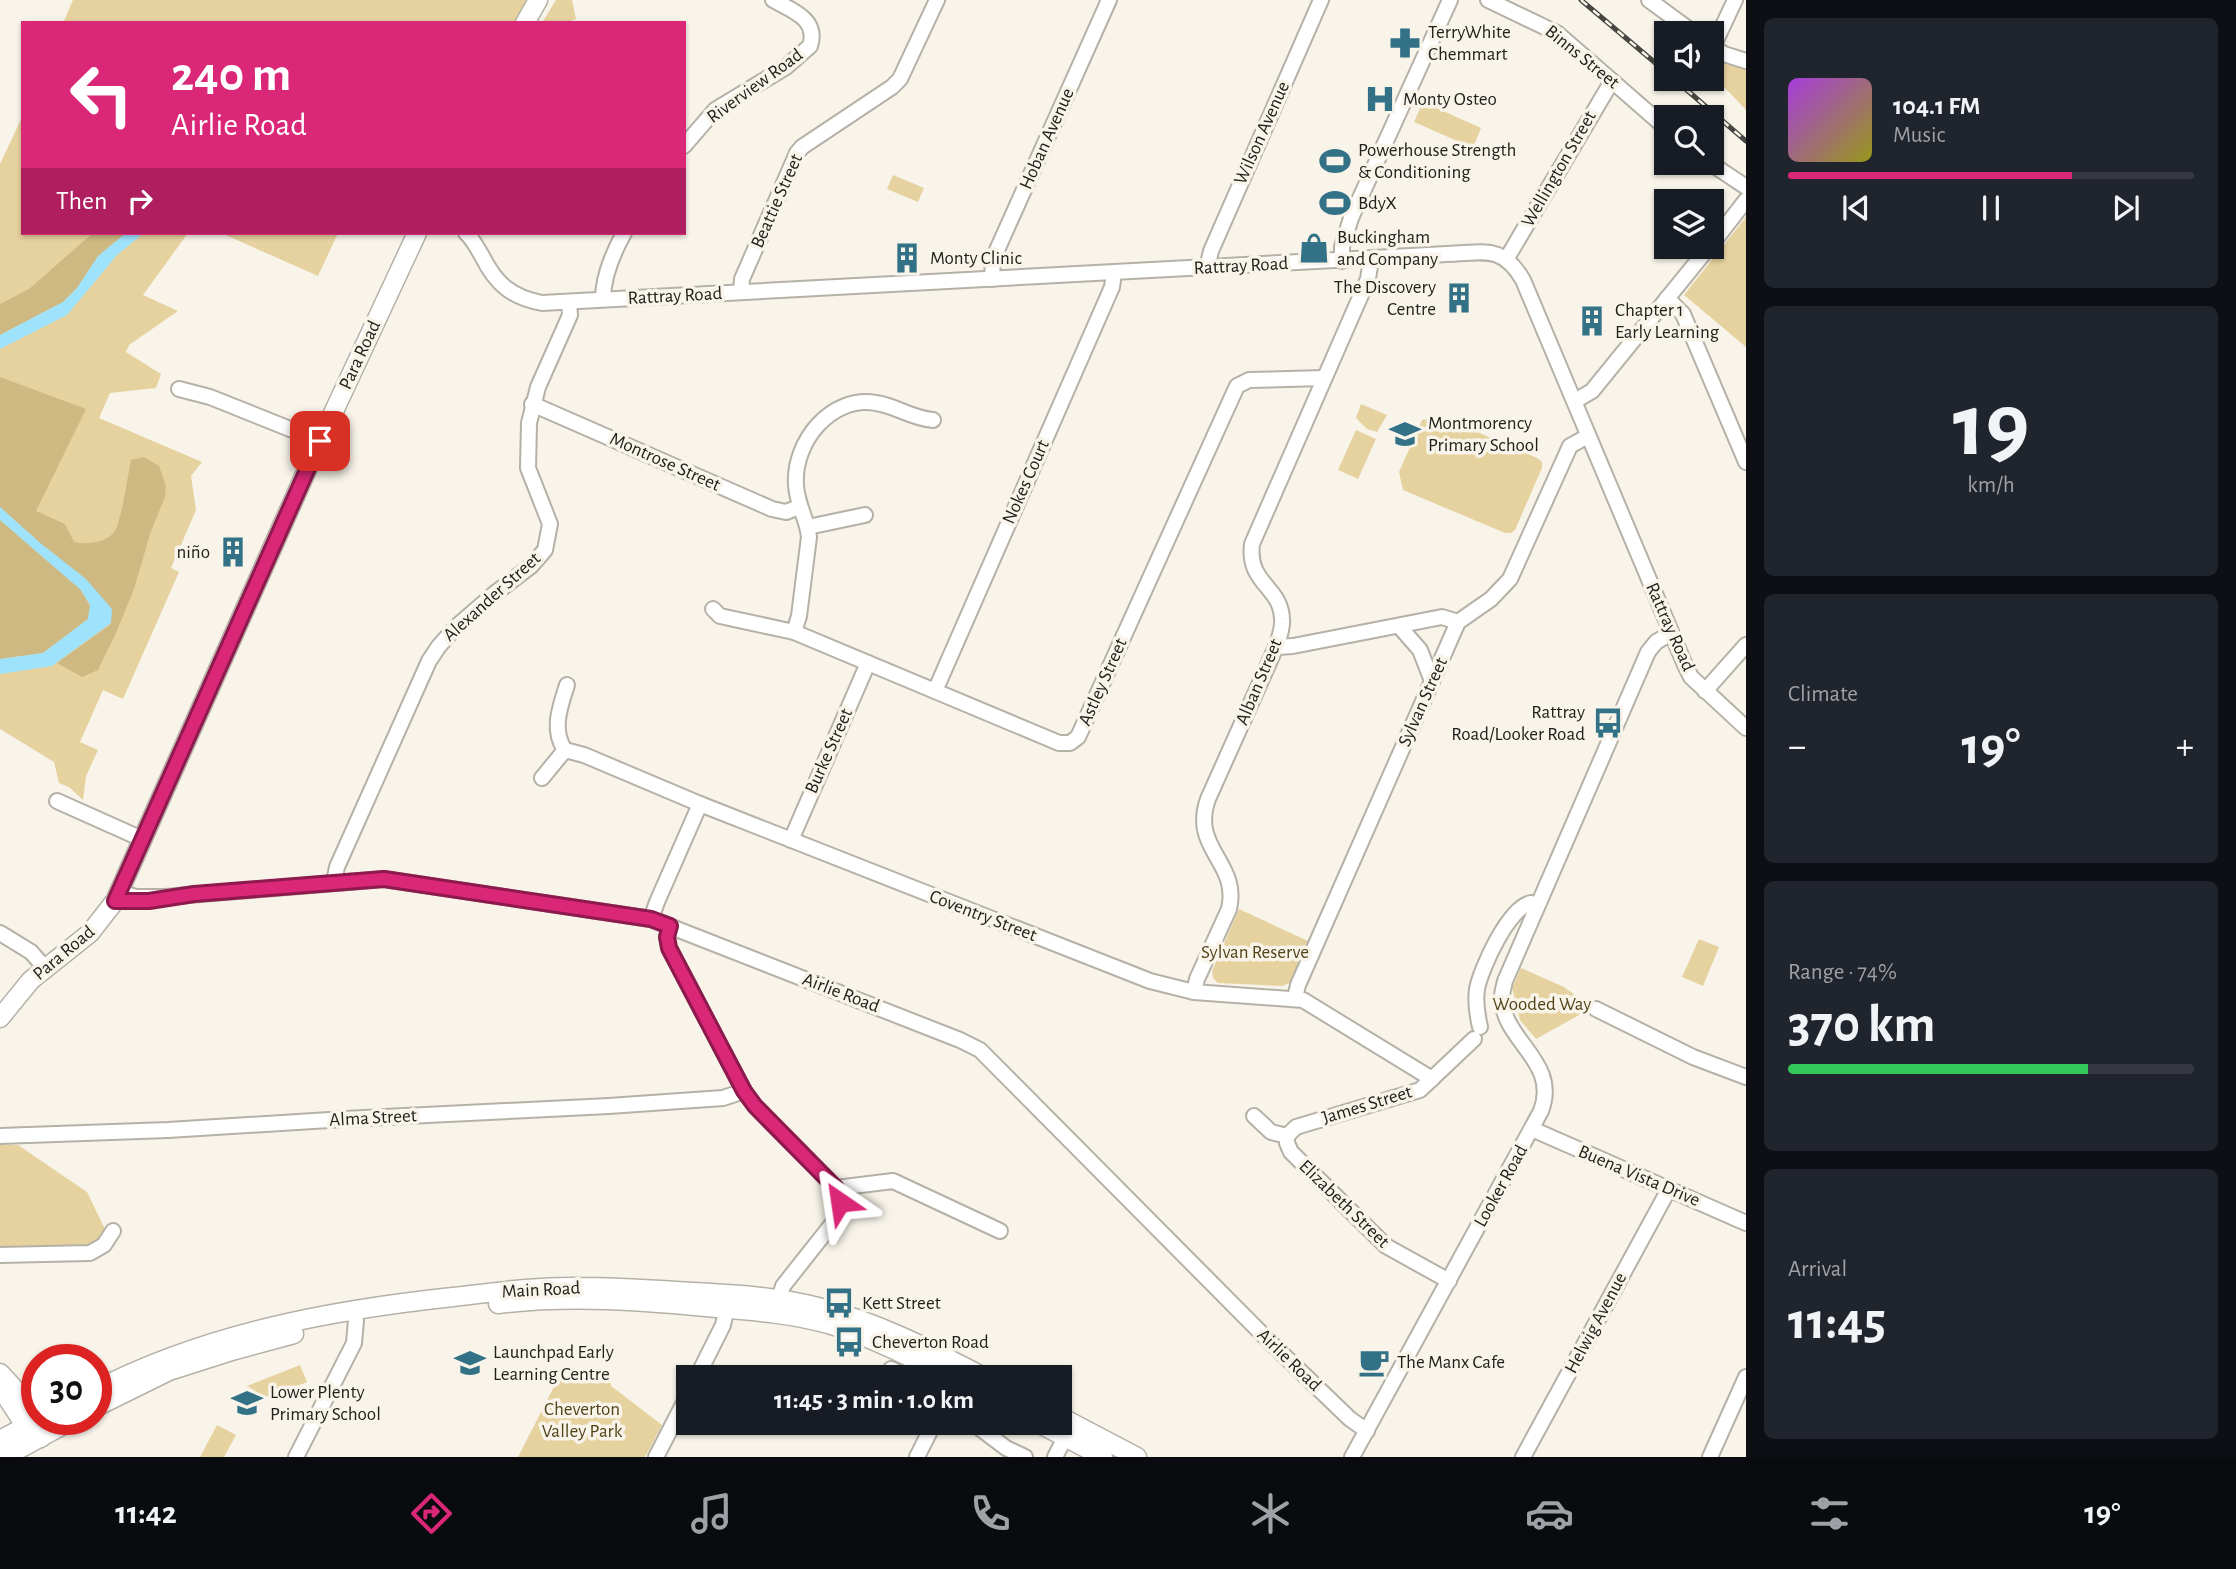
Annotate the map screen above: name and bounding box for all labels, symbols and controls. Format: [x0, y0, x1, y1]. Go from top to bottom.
map controls [1654, 21, 1724, 259]
button: sound [1654, 21, 1724, 91]
street label: Binns Street [1541, 22, 1623, 92]
place label: TerryWhite Chemmart [1428, 23, 1511, 64]
pharmacy icon: TerryWhite Chemmart [1388, 26, 1422, 60]
street label: Riverview Road [704, 45, 806, 127]
icon: left [56, 49, 147, 140]
text: 240 m [171, 51, 291, 100]
street label: Wilson Avenue [1231, 79, 1293, 187]
hospital icon: Monty Osteo [1363, 82, 1397, 116]
street label: Hoban Avenue [1016, 86, 1078, 192]
place label: Monty Osteo [1403, 90, 1497, 109]
text: 104.1 FM [1893, 93, 1981, 119]
button: search [1654, 105, 1724, 175]
street label: Wellington Street [1518, 108, 1600, 230]
text: Airlie Road [171, 109, 307, 141]
text: Music [1893, 124, 1945, 147]
place label: Powerhouse Strength & Conditioning [1358, 141, 1516, 182]
sports icon: Powerhouse Strength & Conditioning [1318, 144, 1352, 178]
street label: Beattie Street [748, 151, 806, 251]
icon: right [121, 182, 159, 220]
sports icon: BdyX [1318, 186, 1352, 220]
text: Then [56, 188, 107, 214]
button: layers [1654, 189, 1724, 259]
icon: previous [1837, 189, 1875, 227]
icon: pause [1972, 189, 2010, 227]
icon: next [2107, 189, 2145, 227]
place label: BdyX [1358, 194, 1397, 213]
place label: Buckingham and Company [1337, 228, 1438, 269]
shop icon: Buckingham and Company [1297, 231, 1331, 265]
building icon: Monty Clinic [890, 241, 924, 275]
place label: Monty Clinic [930, 249, 1022, 268]
street label: Rattray Road [1193, 254, 1289, 278]
place label: The Discovery Centre [1334, 278, 1436, 319]
building icon: The Discovery Centre [1442, 281, 1476, 315]
street label: Rattray Road [627, 284, 723, 308]
place label: Chapter 1 Early Learning [1615, 301, 1720, 342]
building icon: Chapter 1 Early Learning [1575, 304, 1609, 338]
street label: Para Road [336, 317, 384, 392]
text: 19 [1953, 381, 2029, 472]
pin [290, 411, 350, 471]
place label: Montmorency Primary School [1428, 414, 1539, 455]
school or university icon: Montmorency Primary School [1388, 417, 1422, 451]
icon: arrive [301, 422, 339, 460]
street label: Montrose Street [607, 429, 723, 495]
street label: Nokes Court [999, 437, 1053, 527]
text: km/h [1967, 474, 2015, 497]
building icon: niño [216, 535, 250, 569]
place label: niño [176, 543, 210, 562]
street label: Alexander Street [440, 549, 544, 645]
street label: Rattray Road [1642, 580, 1698, 674]
street label: Astley Street [1075, 635, 1131, 729]
street label: Alban Street [1232, 636, 1286, 728]
street label: Sylvan Street [1395, 655, 1451, 749]
text: Climate [1788, 683, 1858, 706]
place label: Rattray Road/Looker Road [1451, 703, 1585, 744]
street label: Burke Street [802, 706, 856, 796]
bus stop icon: Rattray Road/Looker Road [1591, 706, 1625, 740]
text: 19° [1961, 721, 2021, 773]
text: − [1788, 728, 1806, 766]
text: + [2176, 728, 2194, 766]
street label: Coventry Street [927, 887, 1039, 945]
street label: Para Road [30, 922, 98, 984]
park label: Sylvan Reserve [1201, 943, 1309, 962]
text: Range · 74% [1788, 961, 1897, 984]
street label: Airlie Road [800, 970, 882, 1016]
park label: Wooded Way [1493, 995, 1591, 1014]
text: 370 km [1788, 999, 1936, 1051]
street label: James Street [1320, 1082, 1414, 1128]
street label: Alma Street [329, 1106, 417, 1130]
street label: Looker Road [1471, 1142, 1531, 1230]
street label: Buena Vista Drive [1575, 1142, 1703, 1210]
street label: Elizabeth Street [1295, 1156, 1393, 1252]
position arrow [803, 1165, 877, 1239]
text: Arrival [1788, 1258, 1847, 1281]
street label: Helwig Avenue [1562, 1269, 1630, 1377]
street label: Main Road [501, 1278, 581, 1302]
bus stop icon: Kett Street [822, 1286, 856, 1320]
place label: Kett Street [862, 1294, 941, 1313]
text: 11:45 [1788, 1296, 1886, 1348]
bus stop icon: Cheverton Road [832, 1325, 866, 1359]
street label: Airlie Road [1253, 1325, 1325, 1395]
place label: Cheverton Road [872, 1333, 989, 1352]
place label: Launchpad Early Learning Centre [493, 1343, 614, 1384]
speed limit sign: 30 [21, 1344, 112, 1435]
cafe icon: The Manx Cafe [1357, 1345, 1391, 1379]
school or university icon: Launchpad Early Learning Centre [453, 1346, 487, 1380]
place label: The Manx Cafe [1397, 1353, 1505, 1372]
place label: Lower Plenty Primary School [270, 1383, 381, 1424]
school or university icon: Lower Plenty Primary School [230, 1386, 264, 1420]
text: 11:45 · 3 min · 1.0 km [774, 1387, 974, 1413]
park label: Cheverton Valley Park [542, 1400, 623, 1441]
icon: directions [407, 1489, 456, 1538]
icon: music [687, 1489, 736, 1538]
icon: phone [966, 1489, 1015, 1538]
icon: climate [1246, 1489, 1295, 1538]
icon: car [1525, 1489, 1574, 1538]
icon: filters [1805, 1489, 1854, 1538]
text: 11:42 [115, 1497, 177, 1529]
text: 19° [2084, 1497, 2121, 1529]

